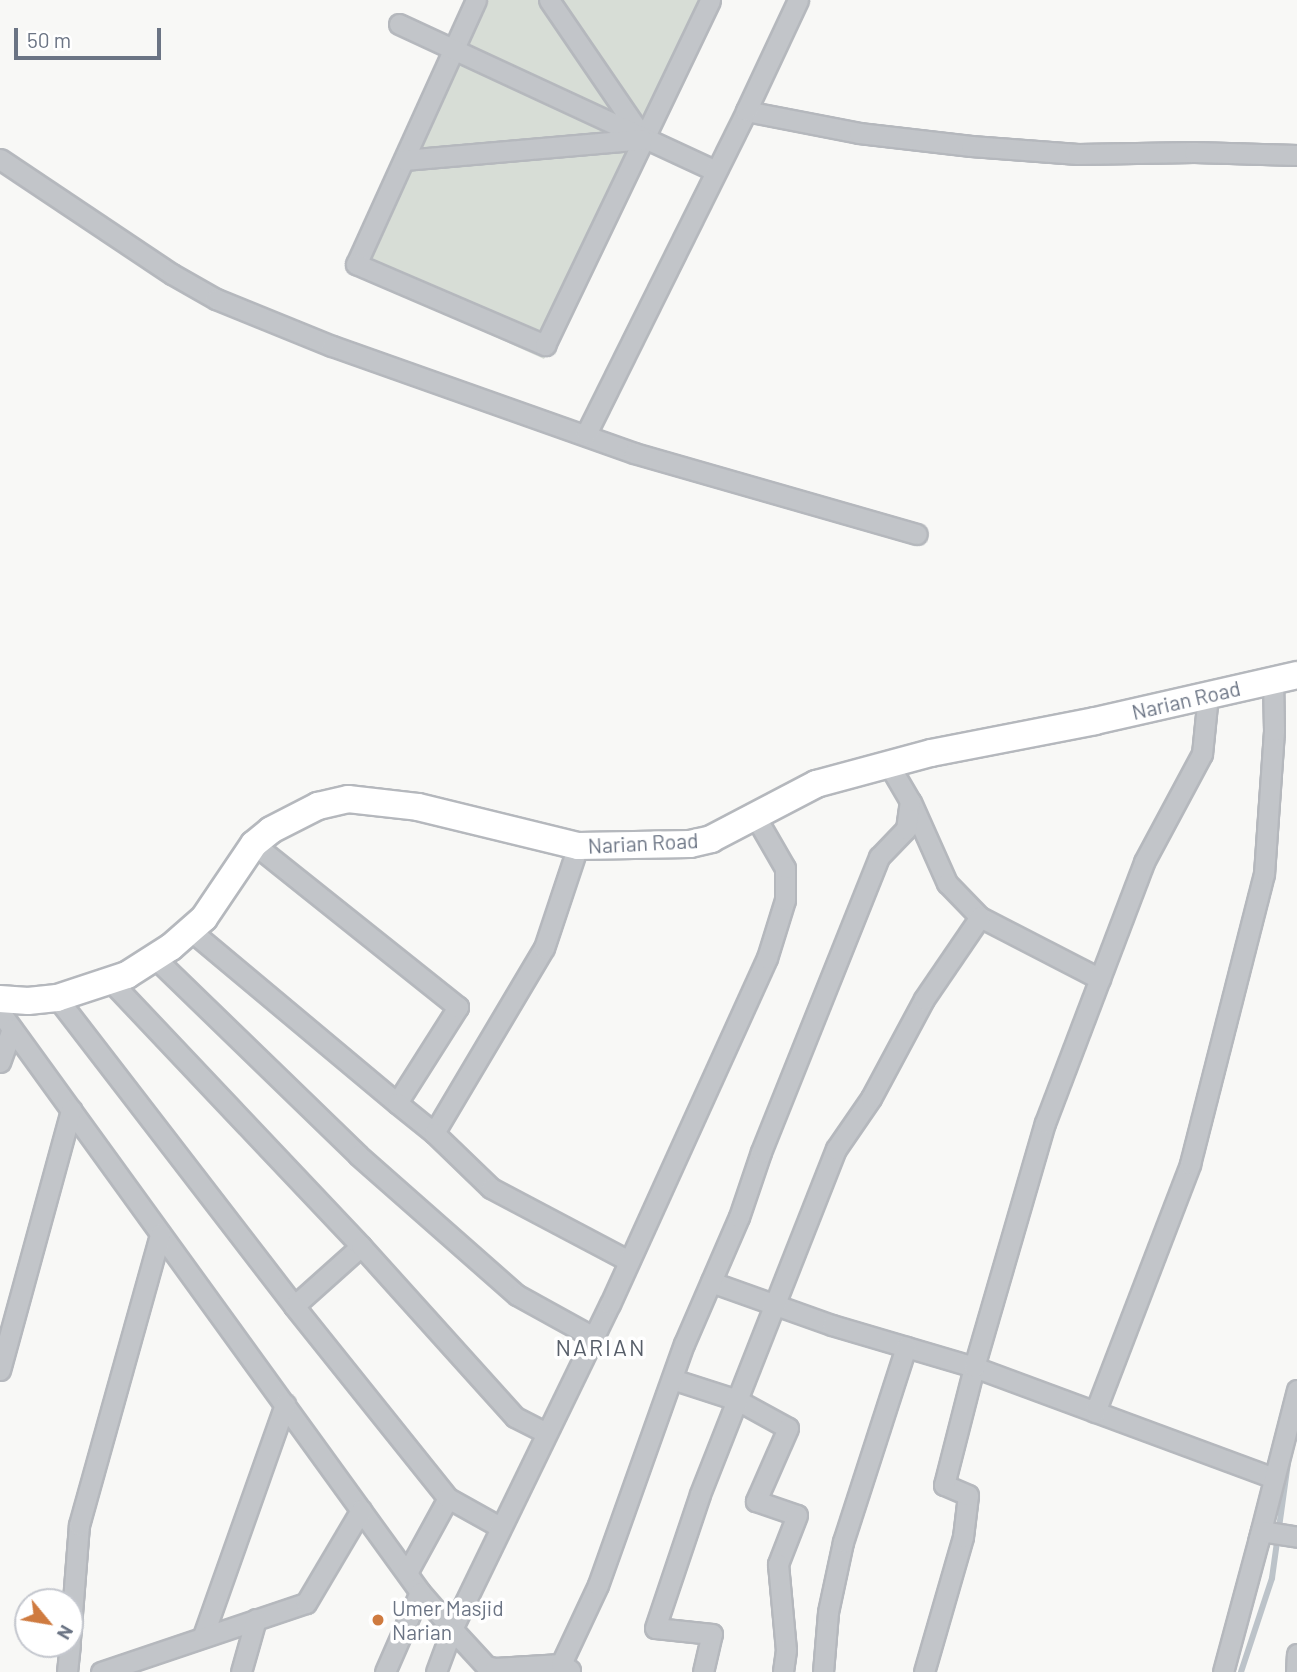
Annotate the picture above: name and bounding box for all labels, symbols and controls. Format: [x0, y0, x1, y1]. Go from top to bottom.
scale bar [18, 14, 164, 58]
text: 50 m [27, 27, 71, 52]
street label: Narian Road [1129, 675, 1243, 725]
street label: Narian Road [587, 828, 699, 858]
district label: NARIAN [556, 1333, 646, 1361]
north arrow [14, 1588, 84, 1658]
place label: Umer Masjid Narian [392, 1595, 504, 1645]
marker: Umer Masjid Narian [370, 1612, 386, 1628]
text: N [53, 1622, 79, 1644]

